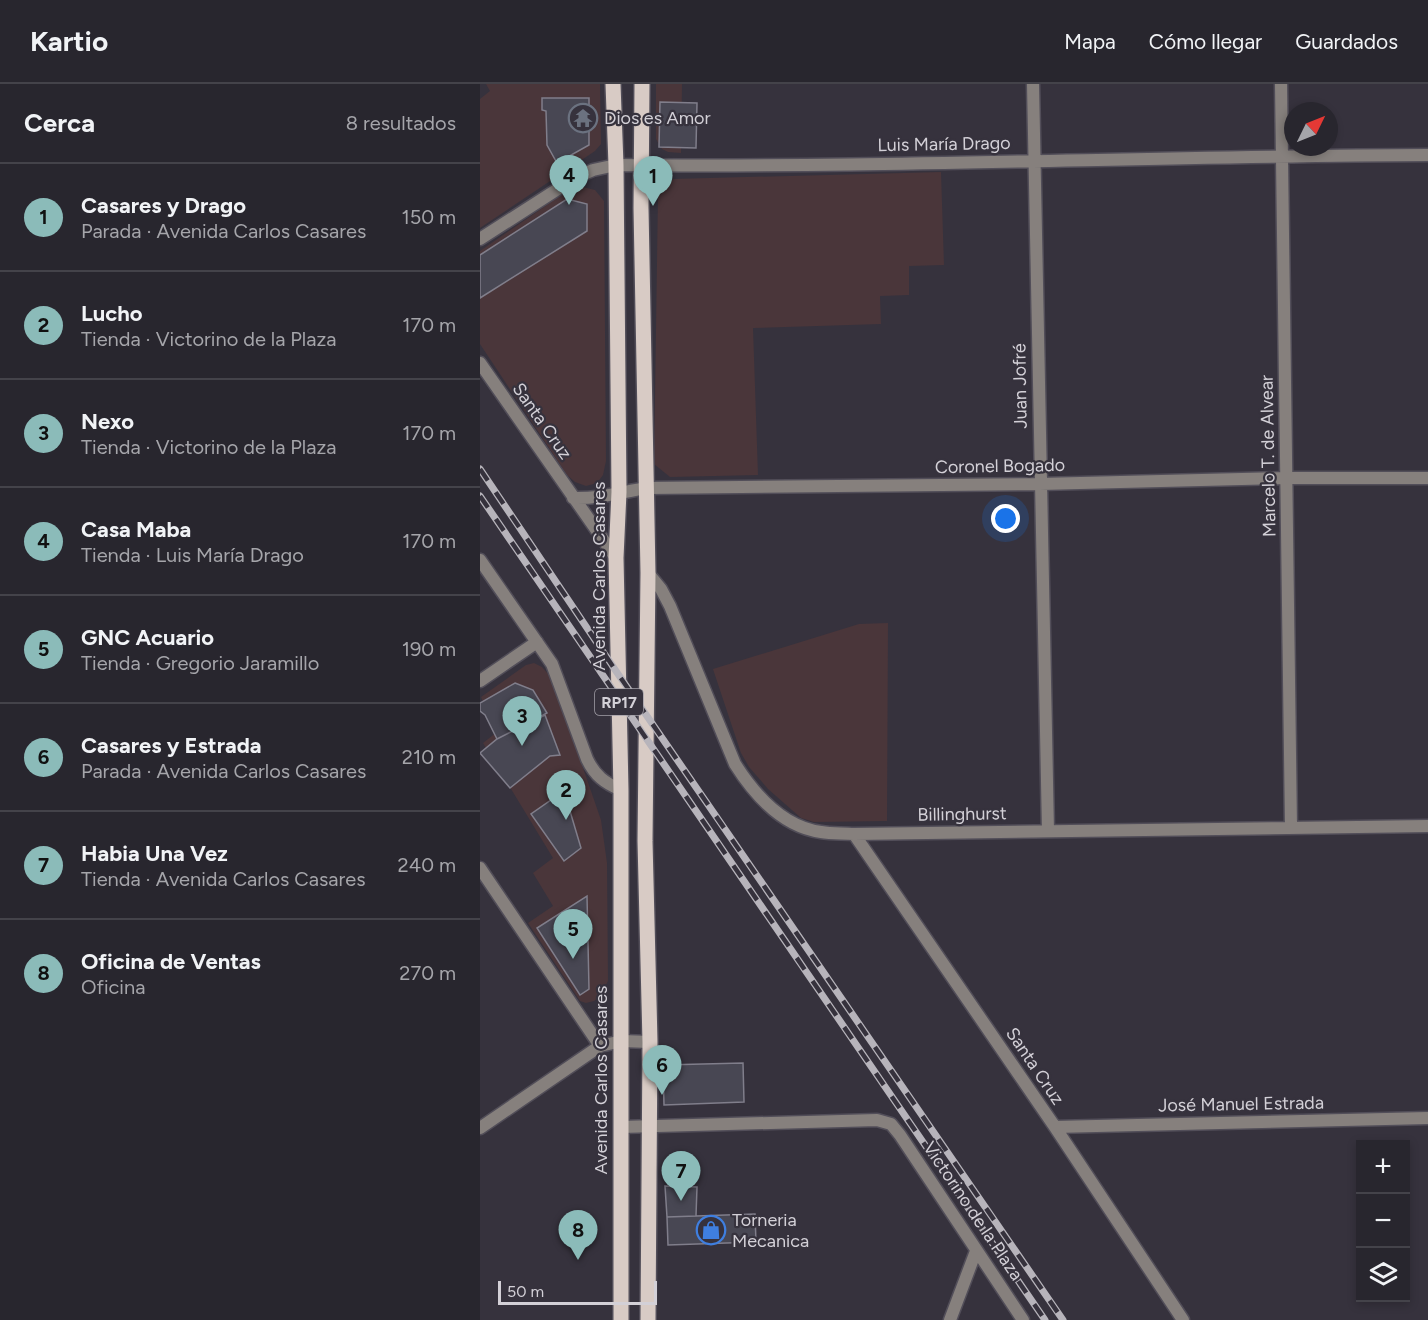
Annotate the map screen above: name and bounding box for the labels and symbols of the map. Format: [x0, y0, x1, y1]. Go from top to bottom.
temple icon: Dios es Amor [567, 102, 599, 134]
north arrow [1284, 102, 1338, 156]
place label: Dios es Amor [604, 107, 711, 129]
street label: Luis María Drago [877, 132, 1011, 156]
pin: 4 [550, 156, 589, 205]
pin: 1 [634, 156, 672, 206]
street label: Juan Jofré [1008, 343, 1032, 429]
street label: Marcelo T. de Alvear [1256, 375, 1280, 537]
street label: Santa Cruz [508, 378, 577, 464]
street label: Coronel Bogado [935, 454, 1065, 478]
street label: Avenida Carlos Casares [588, 482, 610, 670]
your location [991, 504, 1020, 533]
road number: RP17 [595, 689, 643, 715]
pin: 3 [502, 696, 542, 746]
pin: 2 [546, 770, 586, 820]
street label: Billinghurst [917, 802, 1007, 826]
pin: 5 [554, 910, 592, 959]
street label: Avenida Carlos Casares [590, 986, 612, 1174]
street label: Santa Cruz [1001, 1023, 1069, 1109]
pin: 6 [642, 1046, 681, 1095]
street label: José Manuel Estrada [1158, 1092, 1324, 1116]
street label: Victorino de la Plaza [918, 1137, 1028, 1285]
pin: 7 [662, 1152, 700, 1201]
place label: Torneria Mecanica [732, 1209, 809, 1252]
pin: 8 [558, 1210, 598, 1260]
shop icon: Torneria Mecanica [695, 1214, 727, 1246]
scale bar [498, 1278, 657, 1306]

